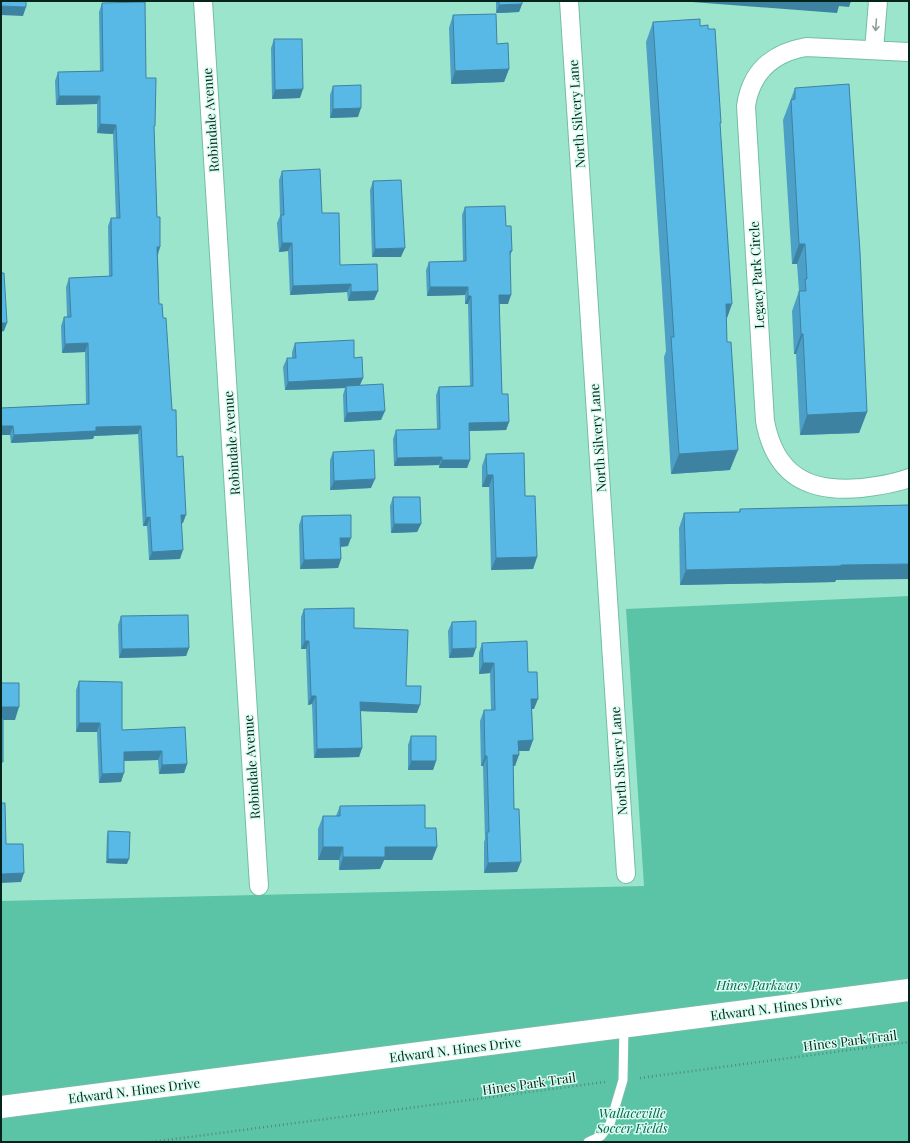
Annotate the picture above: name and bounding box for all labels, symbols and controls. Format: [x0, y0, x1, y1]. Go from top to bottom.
one-way arrow [872, 18, 879, 31]
street label: North Silvery Lane [564, 59, 588, 169]
street label: Robindale Avenue [198, 67, 222, 173]
street label: Legacy Park Circle [745, 220, 767, 329]
street label: North Silvery Lane [585, 383, 609, 493]
street label: Robindale Avenue [219, 390, 243, 496]
street label: North Silvery Lane [606, 706, 630, 816]
street label: Robindale Avenue [239, 714, 263, 820]
park label: Hines Parkway [715, 976, 800, 993]
street label: Edward N. Hines Drive [709, 990, 843, 1024]
street label: Hines Park Trail [802, 1026, 898, 1054]
street label: Edward N. Hines Drive [388, 1032, 522, 1066]
street label: Hines Park Trail [481, 1068, 577, 1098]
street label: Edward N. Hines Drive [67, 1073, 201, 1107]
park label: Wallaceville Soccer Fields [595, 1104, 668, 1136]

